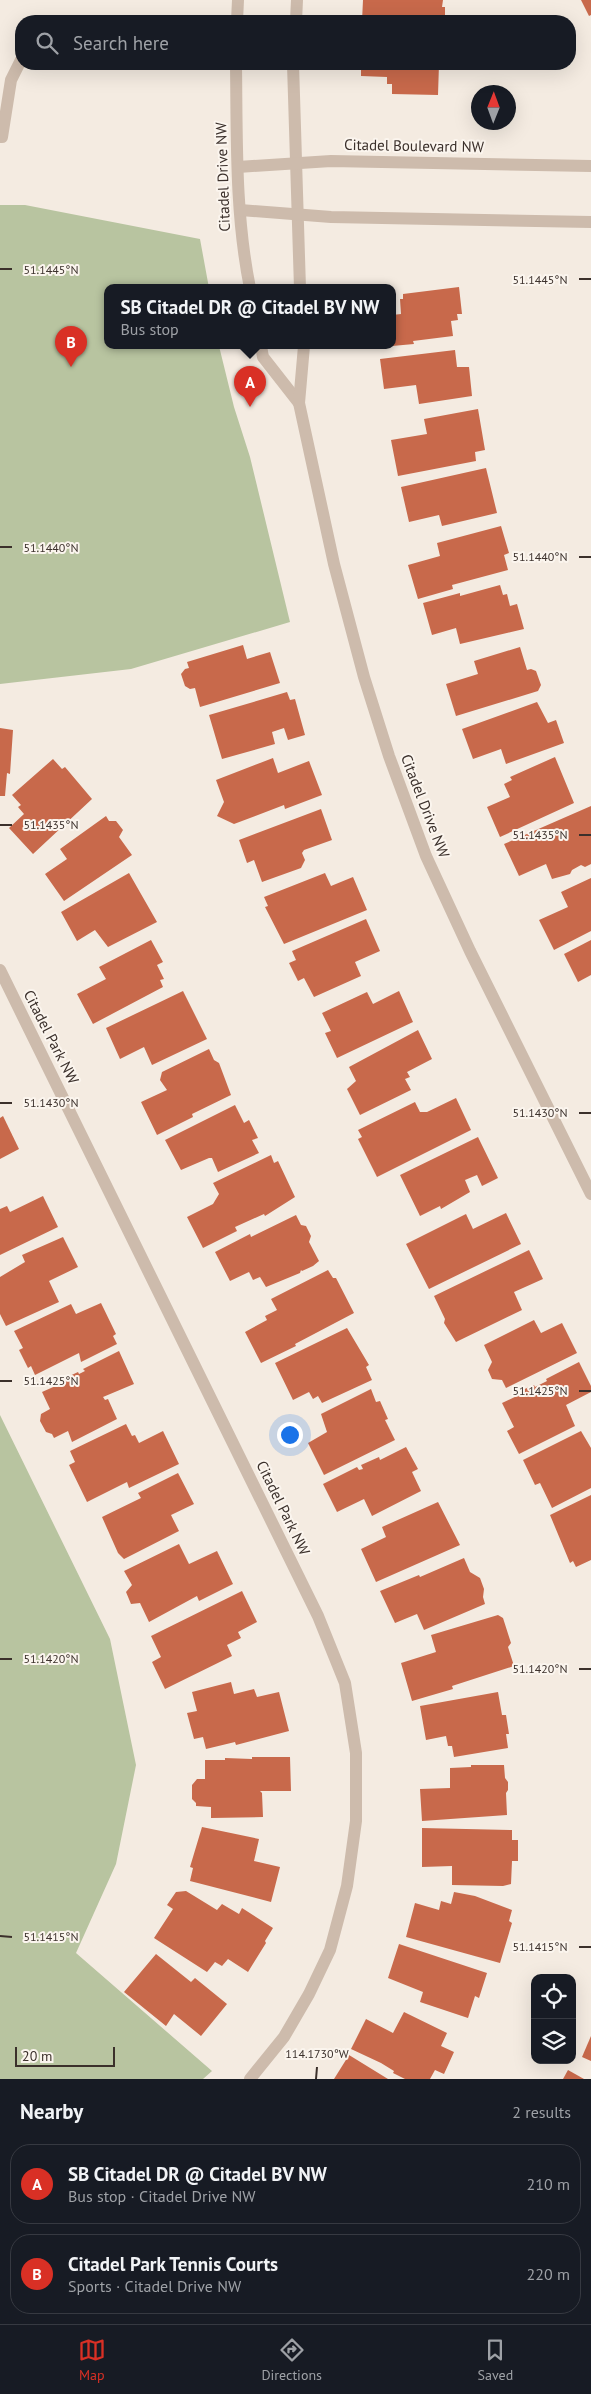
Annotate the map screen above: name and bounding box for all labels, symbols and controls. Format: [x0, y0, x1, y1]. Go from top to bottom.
search box [15, 15, 576, 70]
icon: search [33, 29, 61, 57]
text: Search here [73, 31, 169, 55]
north arrow [471, 85, 516, 130]
street label: Citadel Drive NW [211, 121, 234, 232]
street label: Citadel Boulevard NW [344, 135, 485, 156]
text: 51.1445°N [24, 262, 78, 277]
text: 51.1445°N [513, 272, 567, 287]
popup [104, 284, 396, 349]
text: SB Citadel DR @ Citadel BV NW [121, 295, 380, 319]
text: Bus stop [121, 319, 179, 339]
pin: B [55, 326, 87, 367]
pin: A [234, 366, 266, 407]
text: 51.1440°N [24, 540, 78, 555]
text: 51.1440°N [513, 549, 567, 564]
street label: Citadel Drive NW [397, 751, 454, 861]
text: 51.1435°N [24, 817, 78, 832]
text: 51.1435°N [513, 827, 567, 842]
street label: Citadel Park NW [20, 987, 84, 1087]
text: 51.1430°N [24, 1095, 78, 1110]
text: 51.1430°N [513, 1105, 567, 1120]
text: 51.1425°N [24, 1373, 78, 1388]
text: 51.1425°N [513, 1383, 567, 1398]
your location [277, 1422, 303, 1448]
street label: Citadel Park NW [252, 1457, 315, 1559]
text: 51.1420°N [24, 1651, 78, 1666]
text: 51.1420°N [513, 1661, 567, 1676]
text: 51.1415°N [24, 1929, 78, 1944]
text: 51.1415°N [513, 1939, 567, 1954]
map controls [531, 1974, 576, 2064]
button: locate [531, 1974, 576, 2019]
button: layers [531, 2019, 576, 2064]
scale bar [15, 2044, 115, 2067]
text: 114.1730°W [285, 2046, 349, 2061]
text: 20 m [22, 2047, 52, 2065]
text: Nearby [20, 2098, 83, 2125]
text: 2 results [512, 2102, 571, 2122]
text: SB Citadel DR @ Citadel BV NW [68, 2162, 327, 2186]
text: A [32, 2174, 42, 2194]
text: 210 m [527, 2174, 570, 2194]
text: Bus stop · Citadel Drive NW [68, 2186, 256, 2206]
text: Citadel Park Tennis Courts [68, 2252, 278, 2276]
text: B [32, 2264, 42, 2284]
text: 220 m [527, 2264, 570, 2284]
text: Sports · Citadel Drive NW [68, 2276, 241, 2296]
tab: Map [78, 2336, 106, 2384]
tab: Directions [261, 2336, 322, 2384]
tab: Saved [478, 2336, 513, 2384]

